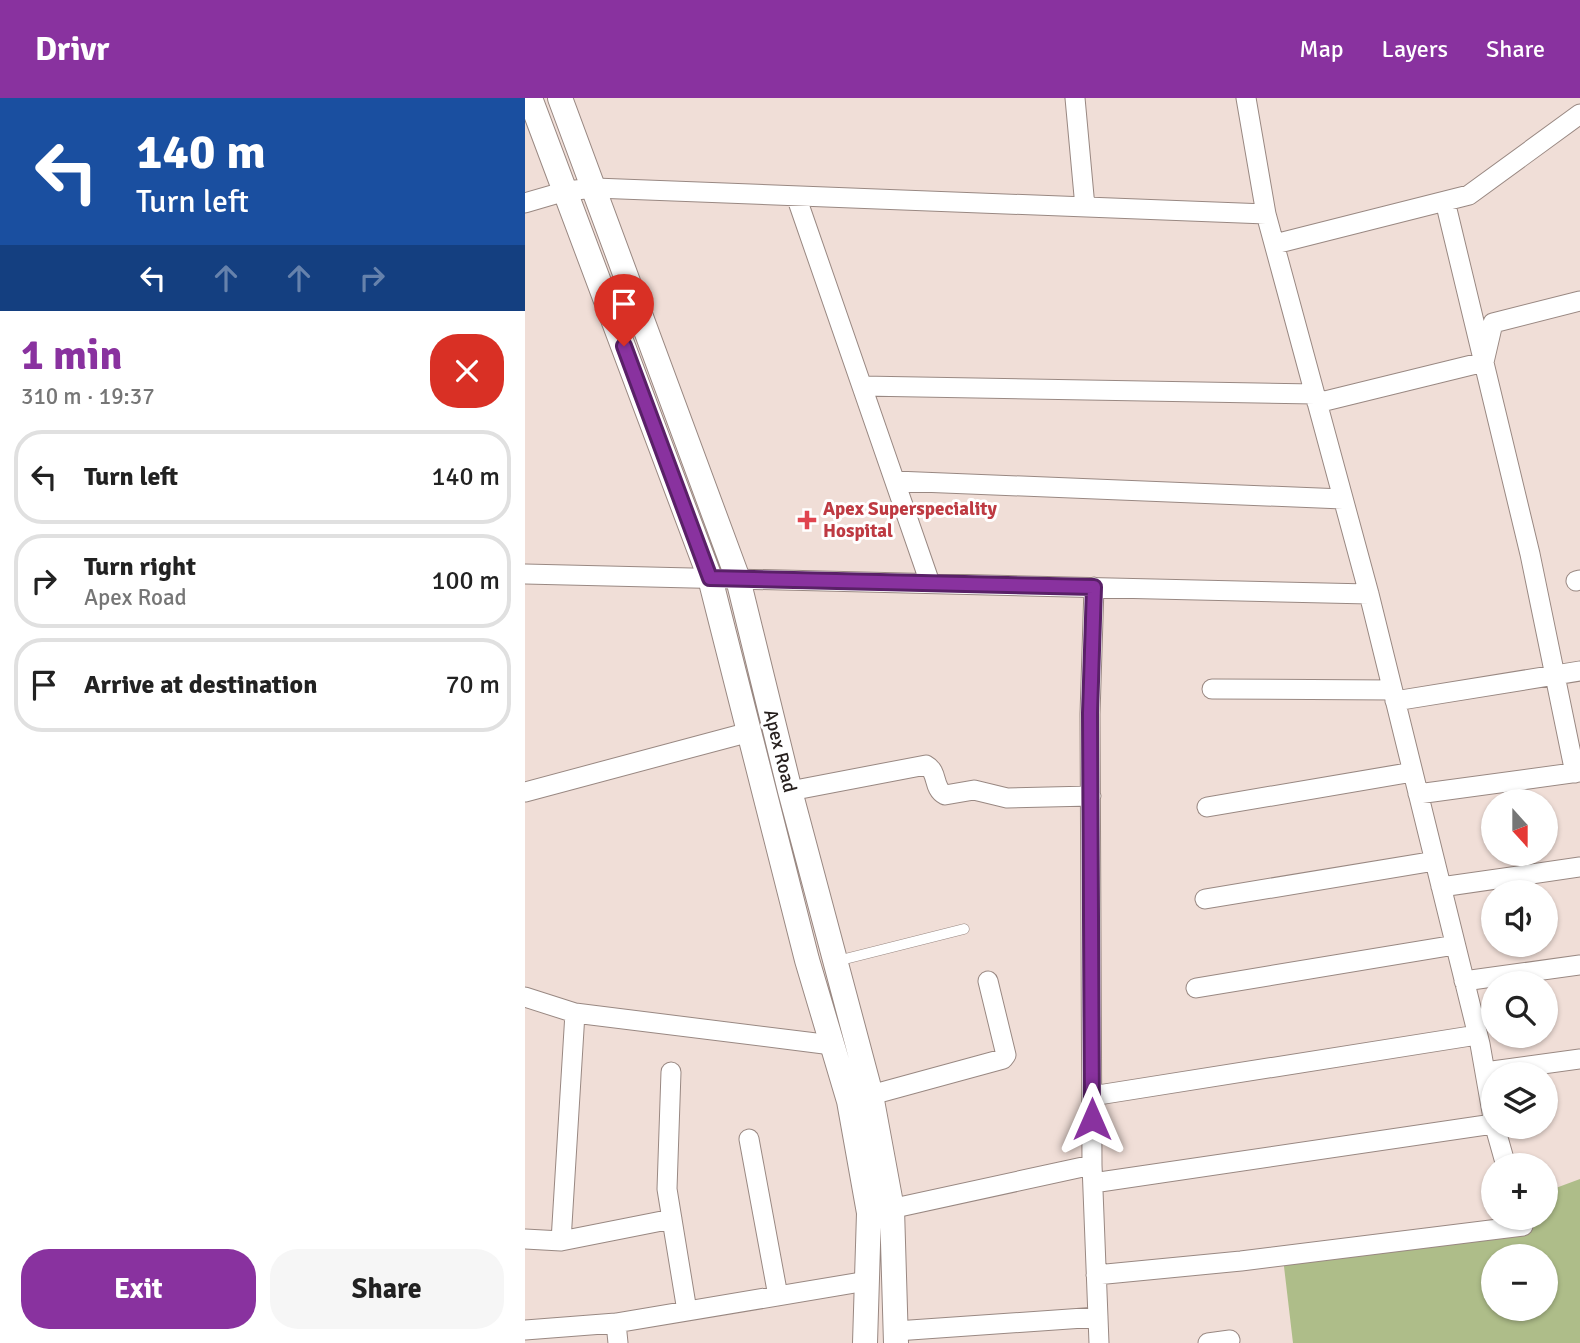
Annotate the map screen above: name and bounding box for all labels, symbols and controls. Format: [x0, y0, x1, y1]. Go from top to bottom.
text: Drivr [35, 29, 109, 70]
text: Map [1299, 34, 1344, 64]
text: Layers [1382, 34, 1448, 64]
text: Share [1486, 34, 1545, 64]
text: 140 m [136, 122, 266, 182]
icon: left [21, 126, 112, 217]
text: Turn left [136, 182, 249, 221]
icon: left [134, 259, 172, 297]
icon: ahead [207, 259, 245, 297]
icon: ahead [280, 259, 318, 297]
icon: right [353, 259, 391, 297]
pin [594, 274, 654, 346]
icon: arrive [605, 285, 643, 323]
text: 1 min [21, 330, 122, 381]
button: close [430, 334, 504, 408]
text: 310 m · 19:37 [21, 382, 155, 411]
icon: left [25, 458, 63, 496]
text: Turn left [84, 461, 178, 493]
text: 140 m [431, 461, 500, 493]
place label: Apex Superspeciality Hospital [823, 497, 998, 543]
marker: Apex Superspeciality Hospital [797, 510, 817, 530]
text: Turn right [84, 551, 196, 583]
icon: right [25, 562, 63, 600]
text: 100 m [431, 565, 500, 597]
text: Apex Road [84, 583, 187, 612]
icon: arrive [25, 666, 63, 704]
text: Arrive at destination [84, 669, 317, 701]
text: 70 m [445, 669, 500, 701]
street label: Apex Road [758, 707, 802, 795]
north arrow [1481, 789, 1557, 866]
map controls [1481, 789, 1558, 1321]
button: sound [1481, 880, 1558, 957]
button: search [1481, 971, 1558, 1048]
button: layers [1481, 1062, 1558, 1139]
position arrow [1055, 1082, 1129, 1156]
button: + [1481, 1153, 1558, 1230]
button: − [1481, 1244, 1558, 1321]
button: Exit [21, 1249, 256, 1329]
button: Share [270, 1249, 504, 1329]

